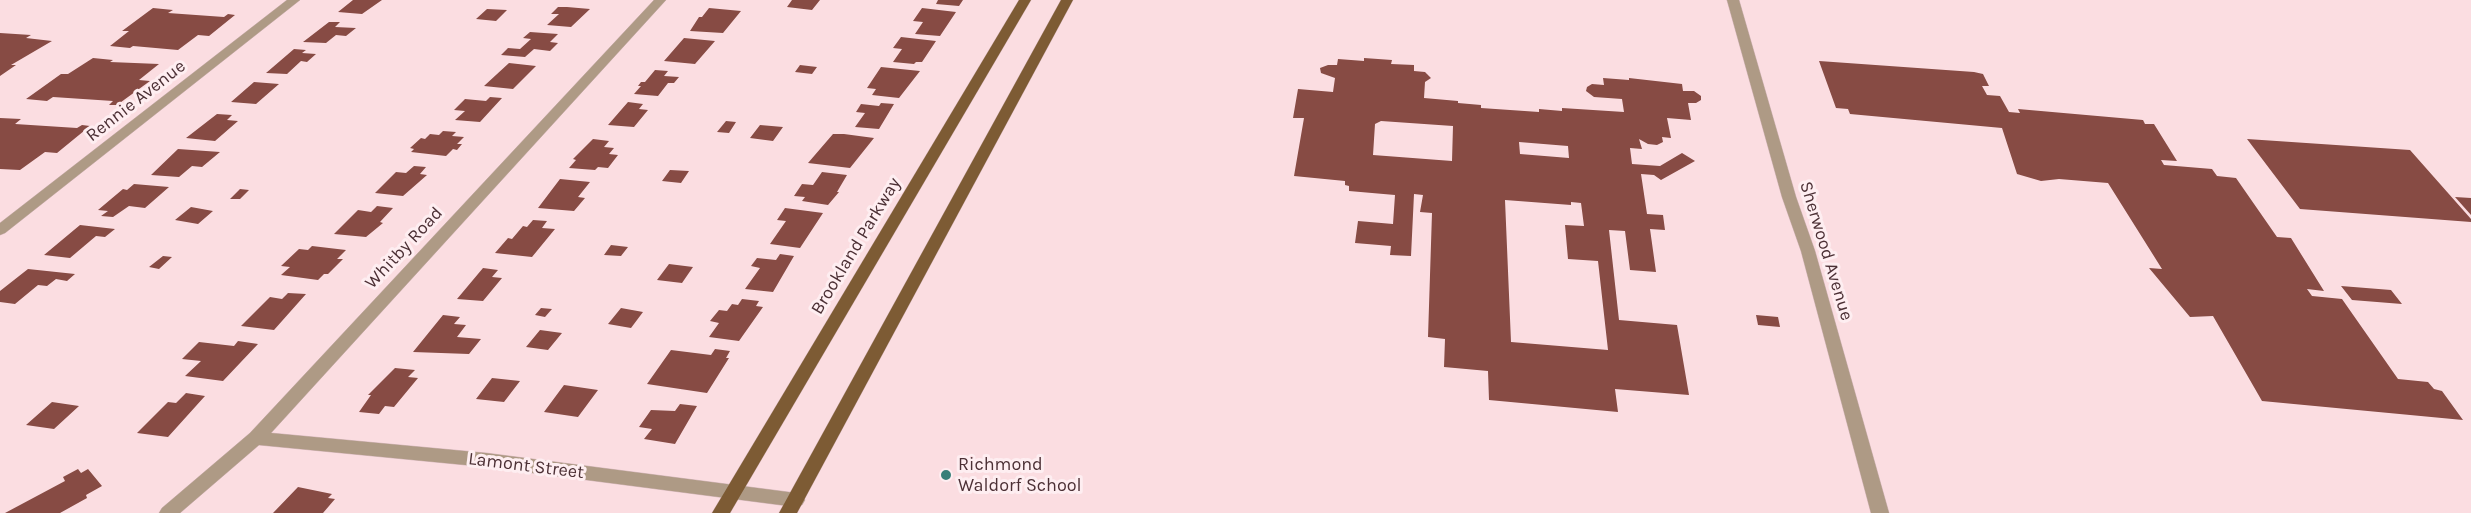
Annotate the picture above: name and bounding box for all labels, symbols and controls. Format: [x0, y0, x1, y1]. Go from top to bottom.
street label: Rennie Avenue [82, 56, 190, 146]
street label: Brookland Parkway [807, 174, 905, 318]
street label: Sherwood Avenue [1795, 179, 1857, 323]
street label: Whitby Road [361, 203, 447, 293]
street label: Lamont Street [467, 448, 585, 484]
place label: Richmond Waldorf School [958, 454, 1082, 496]
marker: Richmond Waldorf School [939, 468, 953, 482]

